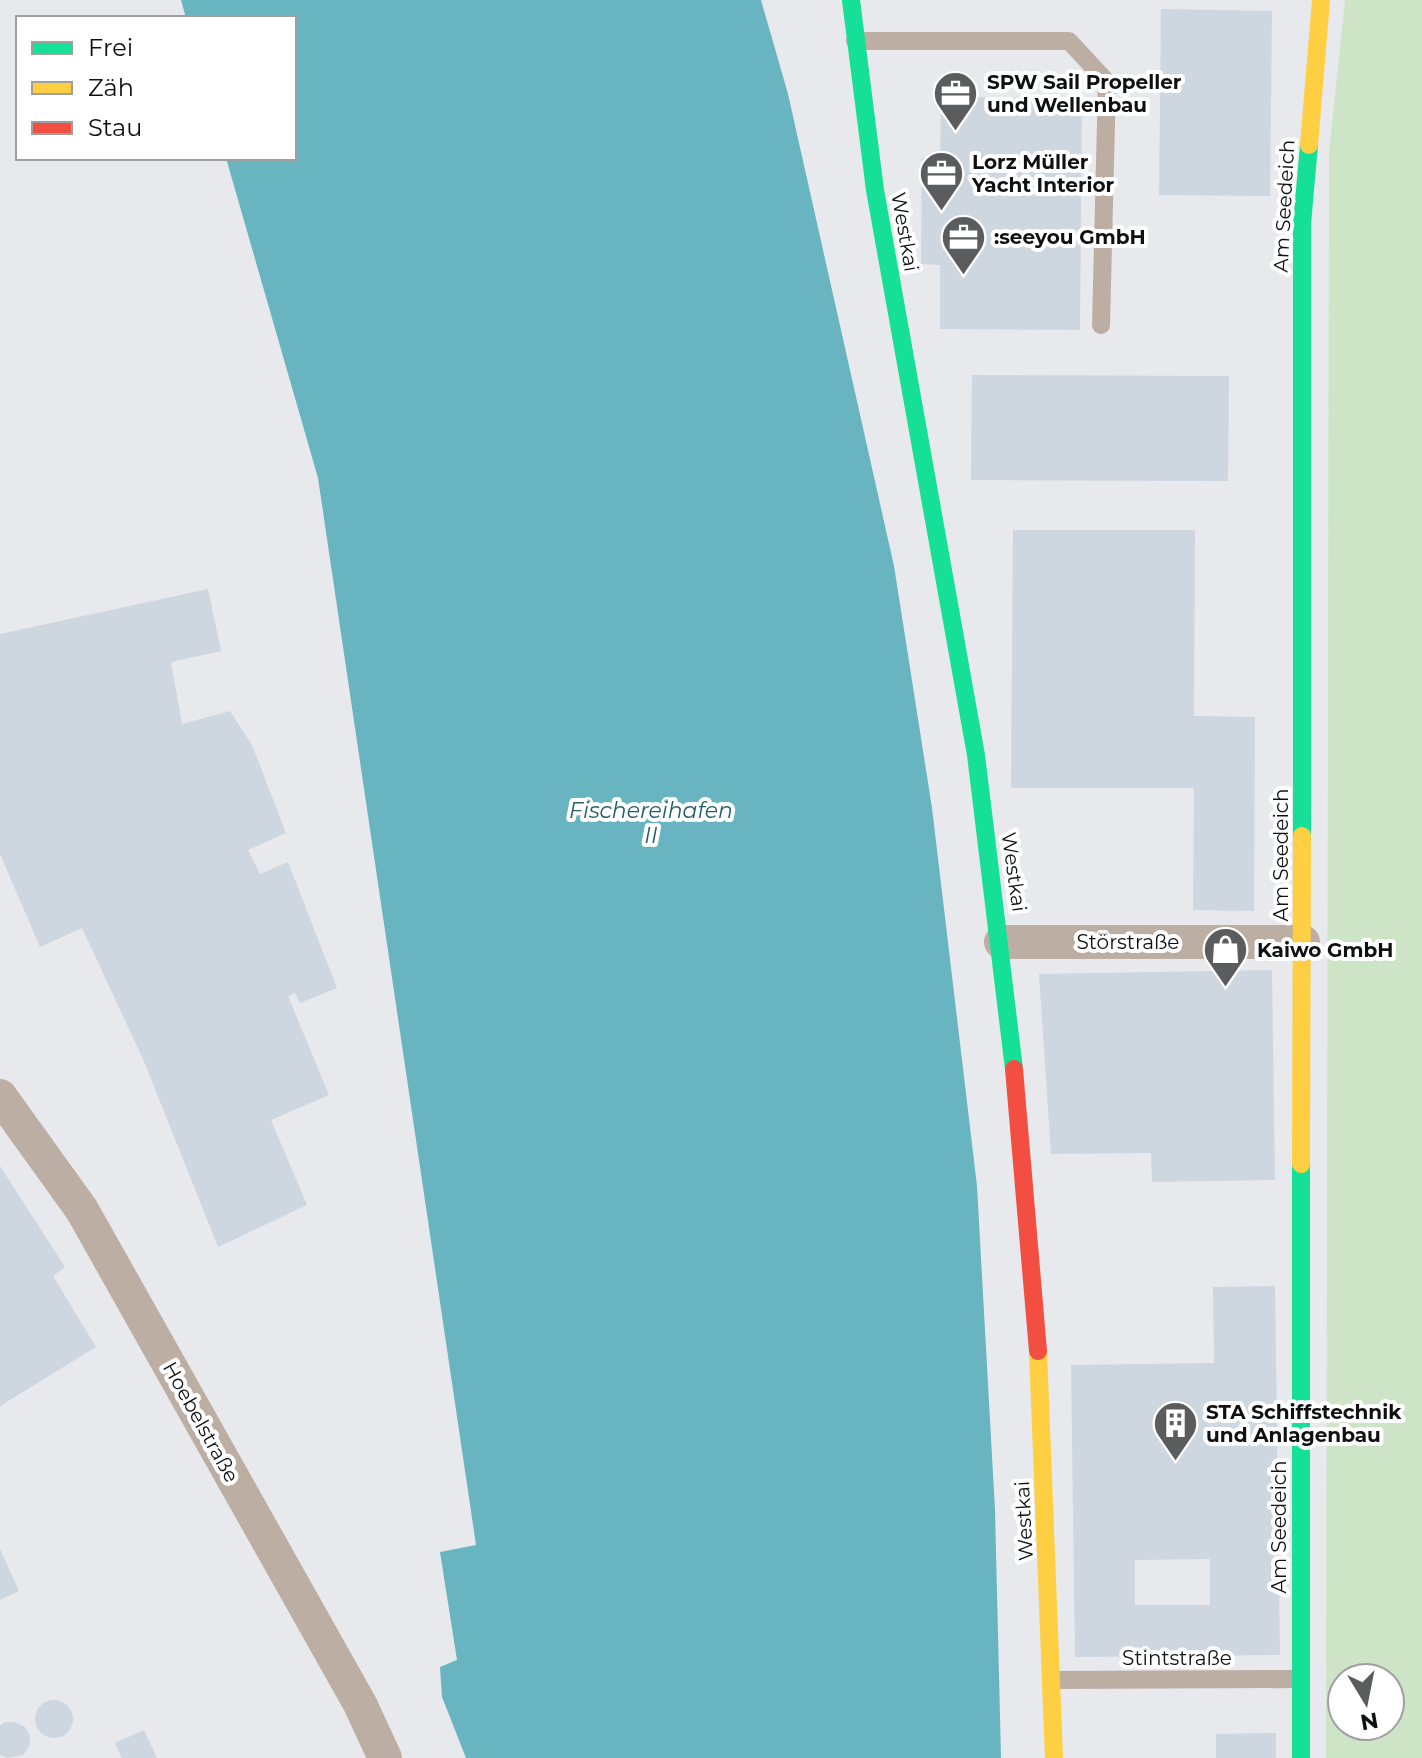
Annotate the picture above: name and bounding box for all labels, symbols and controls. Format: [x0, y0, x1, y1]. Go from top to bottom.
legend [16, 16, 296, 160]
text: Frei [88, 33, 133, 62]
office icon: SPW Sail Propeller und Wellenbau [932, 69, 980, 132]
place label: SPW Sail Propeller und Wellenbau [987, 70, 1182, 117]
text: Zäh [88, 73, 134, 102]
text: Stau [88, 113, 142, 142]
street label: Am Seedeich [1269, 139, 1299, 273]
office icon: Lorz Müller Yacht Interior [917, 149, 965, 212]
place label: Lorz Müller Yacht Interior [971, 150, 1115, 197]
street label: Westkai [886, 191, 924, 273]
office icon: :seeyou GmbH [939, 213, 987, 276]
place label: :seeyou GmbH [994, 225, 1146, 249]
street label: Am Seedeich [1269, 789, 1293, 921]
water label: Fischereihafen II [569, 797, 733, 849]
street label: Westkai [997, 831, 1031, 913]
shop icon: Kaiwo GmbH [1202, 926, 1250, 989]
street label: Störstraße [1077, 930, 1179, 954]
place label: Kaiwo GmbH [1257, 938, 1393, 962]
street label: Hoebelstraße [158, 1357, 244, 1487]
building icon: STA Schiffstechnik und Anlagenbau [1151, 1399, 1199, 1462]
place label: STA Schiffstechnik und Anlagenbau [1206, 1400, 1402, 1447]
street label: Am Seedeich [1267, 1461, 1291, 1593]
street label: Westkai [1010, 1480, 1038, 1562]
street label: Stintstraße [1122, 1646, 1232, 1670]
north arrow [1326, 1662, 1406, 1742]
text: N [1358, 1706, 1380, 1736]

